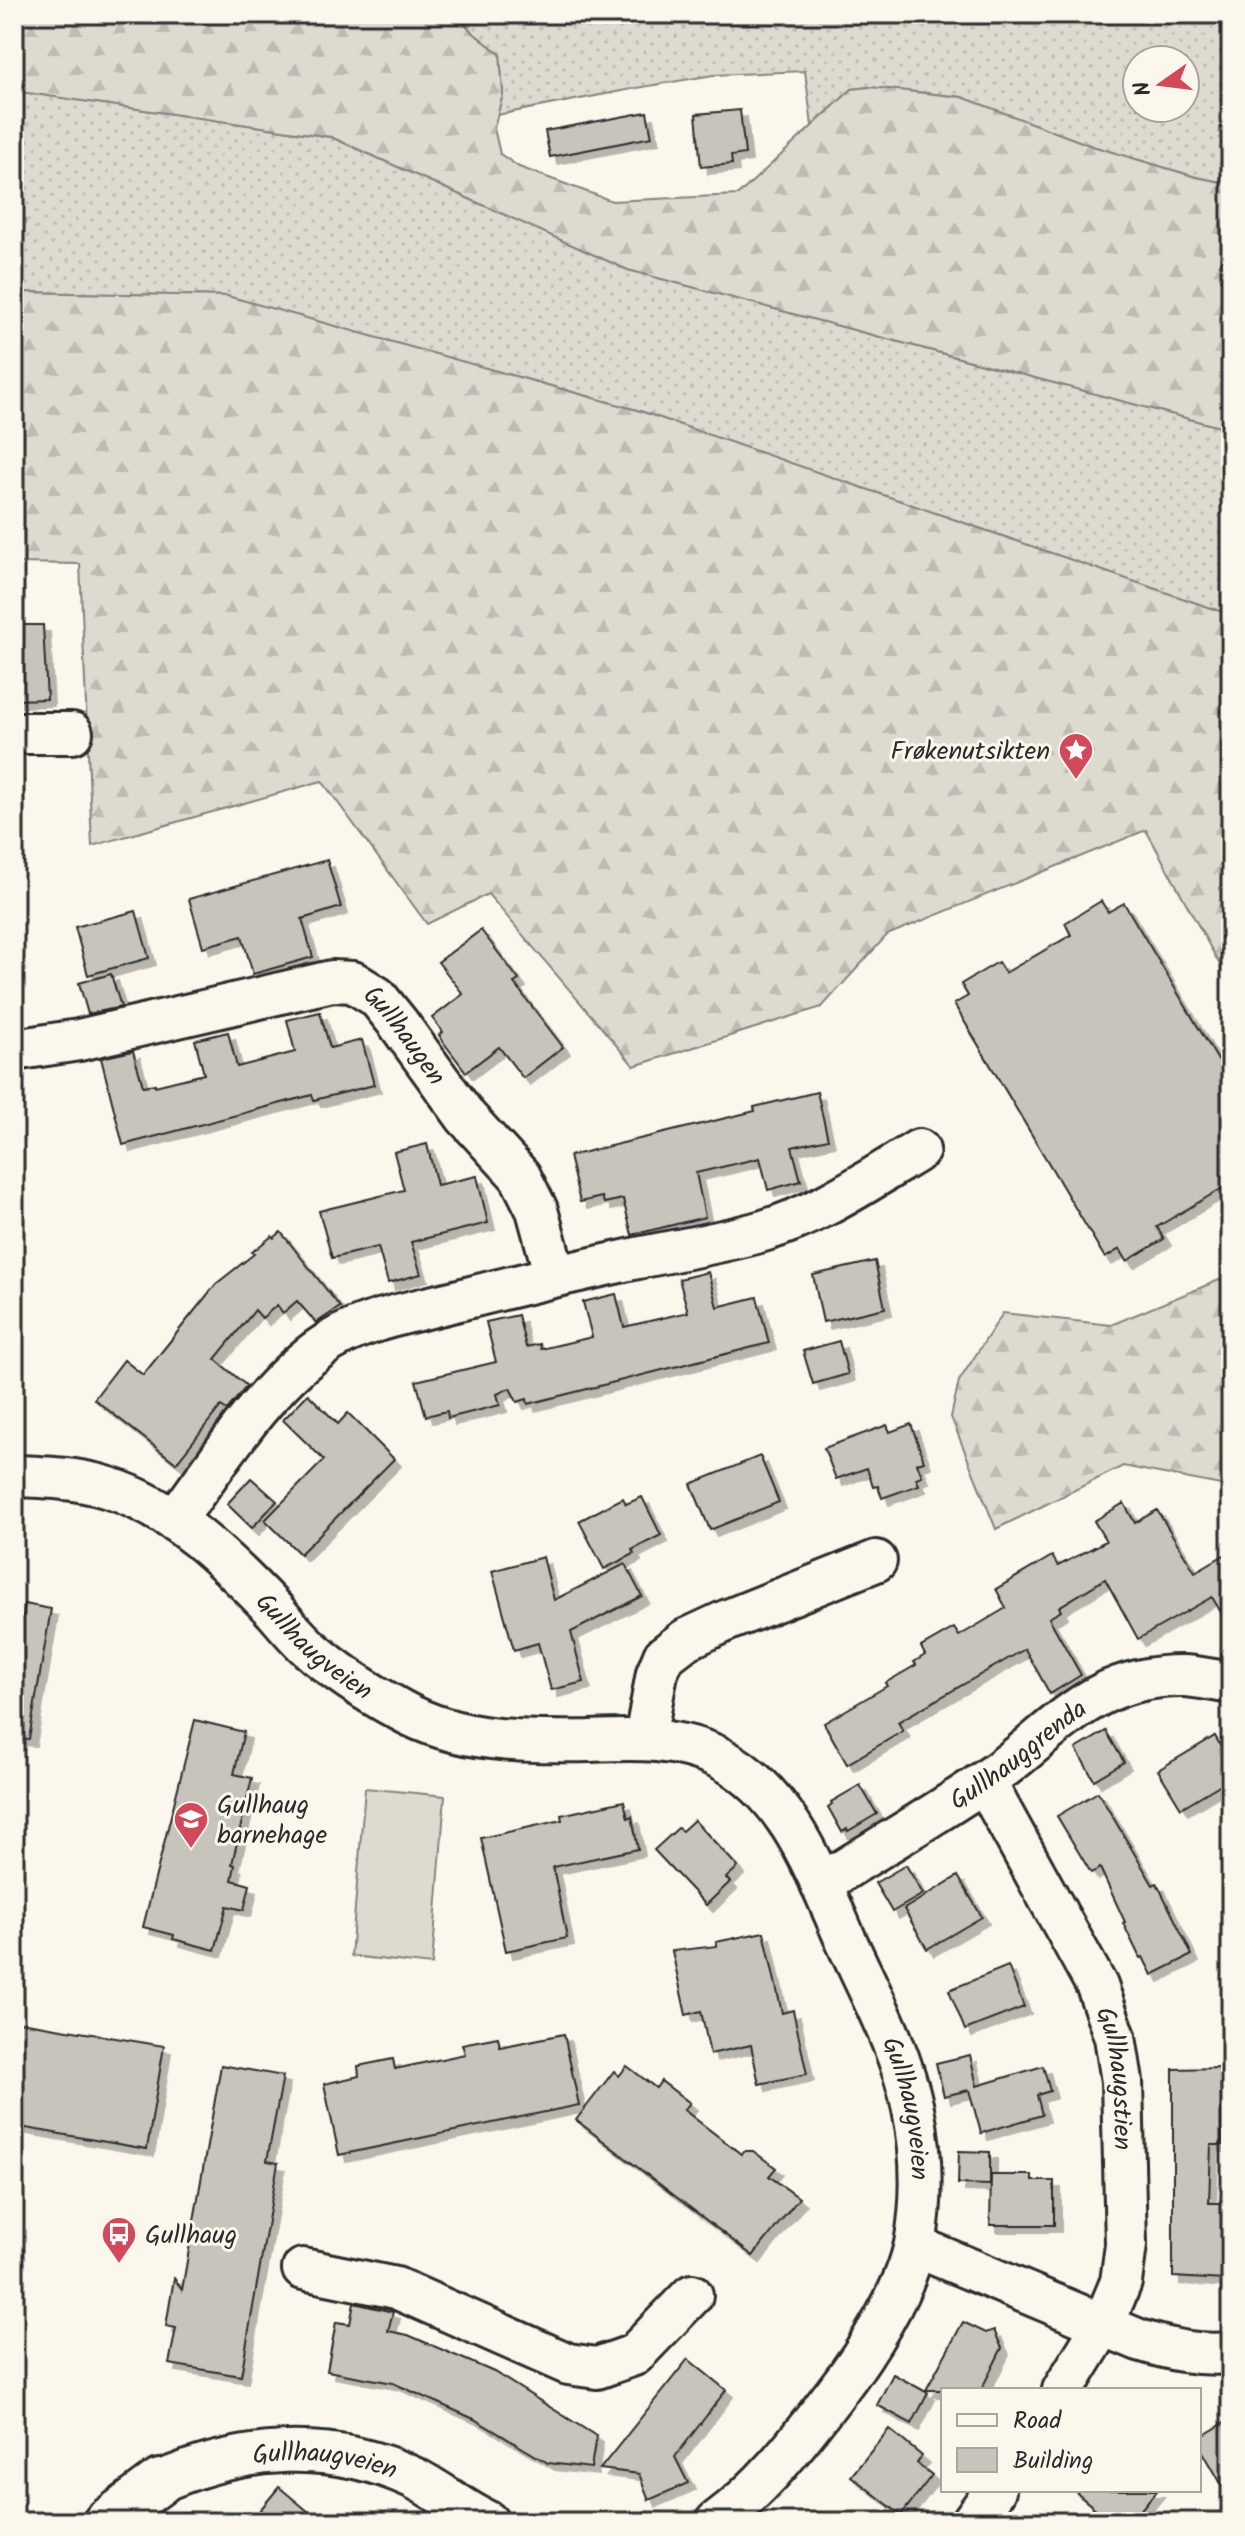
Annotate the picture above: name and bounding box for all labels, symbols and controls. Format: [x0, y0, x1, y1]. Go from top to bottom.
north arrow [1121, 44, 1201, 124]
text: N [1125, 77, 1163, 99]
place label: Frøkenutsikten [891, 731, 1050, 773]
place icon: Frøkenutsikten [1057, 731, 1095, 781]
street label: Gullhaugen [355, 975, 456, 1095]
street label: Gullhaugveien [244, 1583, 380, 1712]
street label: Gullhauggrenda [942, 1689, 1096, 1822]
place label: Gullhaug barnehage [217, 1785, 327, 1857]
school or university icon: Gullhaug barnehage [172, 1800, 210, 1850]
street label: Gullhaugstien [1083, 2001, 1143, 2151]
street label: Gullhaugveien [869, 2031, 939, 2181]
bus stop icon: Gullhaug [100, 2215, 138, 2265]
place label: Gullhaug [145, 2215, 237, 2257]
legend [941, 2388, 1201, 2492]
text: Road [1013, 2402, 1062, 2441]
street label: Gullhaugveien [250, 2433, 403, 2492]
text: Building [1013, 2442, 1093, 2481]

